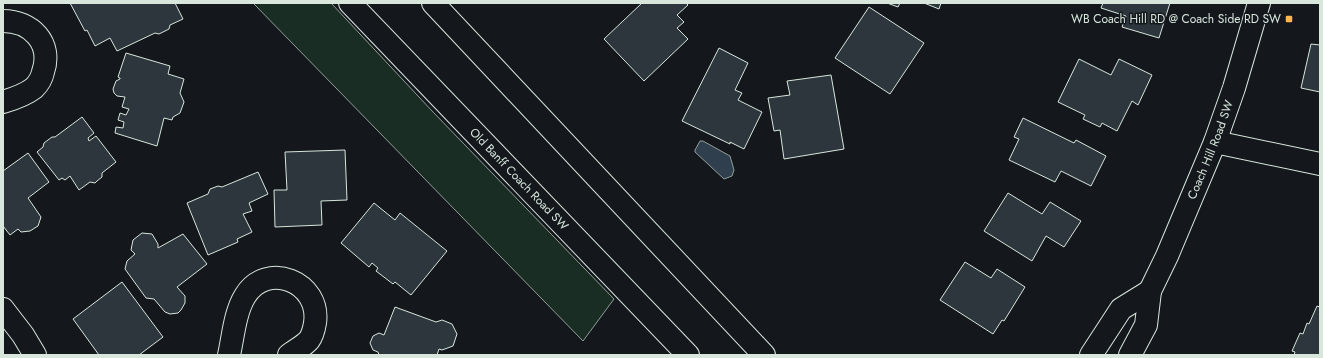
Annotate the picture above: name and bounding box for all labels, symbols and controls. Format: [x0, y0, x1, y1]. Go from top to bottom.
place label: WB Coach Hill RD @ Coach Side RD SW [1071, 10, 1281, 28]
marker: WB Coach Hill RD @ Coach Side RD SW [1284, 14, 1294, 24]
street label: Coach Hill Road SW [1183, 98, 1238, 202]
street label: Old Banff Coach Road SW [465, 124, 573, 234]

